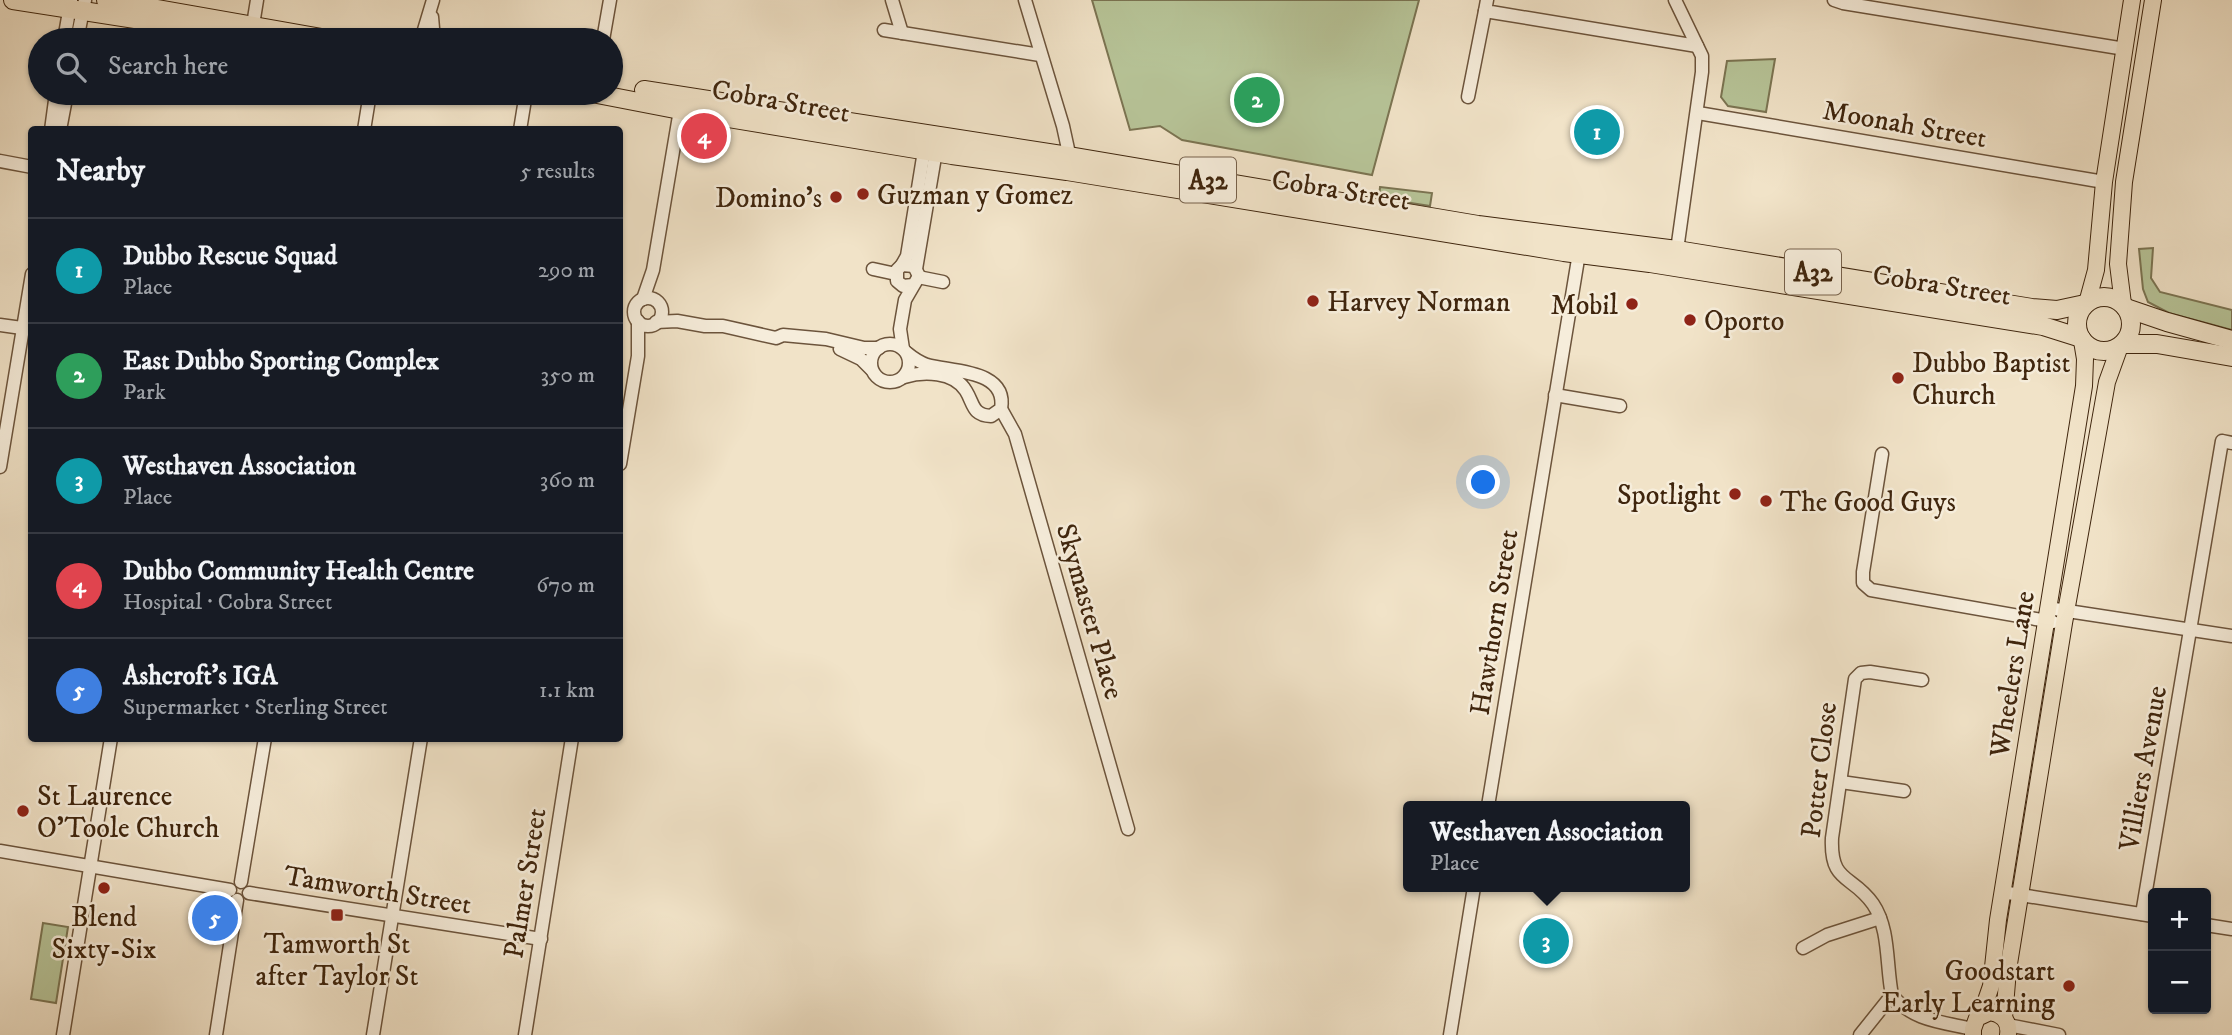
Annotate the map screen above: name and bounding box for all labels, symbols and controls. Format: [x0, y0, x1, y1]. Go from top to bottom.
search box [28, 28, 623, 105]
icon: search [52, 48, 90, 86]
text: Search here [108, 50, 228, 83]
street label: Cobra Street [709, 72, 853, 131]
pin: 2 [1234, 74, 1280, 126]
street label: Moonah Street [1820, 93, 1989, 156]
pin: 1 [1574, 106, 1620, 158]
pin: 4 [681, 110, 727, 162]
text: Nearby [56, 153, 145, 190]
text: 5 results [520, 157, 595, 186]
road number: A32 [1180, 158, 1236, 202]
street label: Cobra Street [1269, 162, 1413, 219]
place label: Guzman y Gomez [877, 178, 1073, 213]
place label: Domino's [715, 181, 822, 216]
marker: Guzman y Gomez [855, 186, 871, 202]
marker: Domino's [828, 189, 844, 205]
text: Dubbo Rescue Squad [123, 240, 337, 273]
road number: A32 [1785, 249, 1841, 294]
text: 1 [75, 256, 83, 285]
text: 290 m [538, 256, 595, 285]
street label: Cobra Street [1870, 257, 2014, 314]
text: Place [123, 273, 172, 302]
place label: Harvey Norman [1327, 285, 1511, 320]
place label: Mobil [1550, 288, 1619, 323]
marker: Harvey Norman [1305, 293, 1321, 309]
marker: Mobil [1624, 296, 1640, 312]
place label: Oporto [1704, 304, 1784, 339]
marker: Oporto [1682, 312, 1698, 328]
text: East Dubbo Sporting Complex [123, 345, 439, 378]
place label: Dubbo Baptist Church [1912, 346, 2070, 413]
text: 2 [73, 361, 85, 390]
text: 350 m [540, 361, 595, 390]
marker: Dubbo Baptist Church [1890, 370, 1906, 386]
text: Park [123, 378, 166, 407]
text: Westhaven Association [123, 450, 356, 483]
your location [1466, 465, 1500, 499]
text: 3 [75, 466, 83, 495]
text: 360 m [540, 466, 595, 495]
place label: Spotlight [1617, 478, 1721, 513]
text: Place [123, 483, 172, 512]
place label: The Good Guys [1780, 485, 1956, 520]
marker: Spotlight [1727, 486, 1743, 502]
marker: The Good Guys [1758, 493, 1774, 509]
street label: Skymaster Place [1048, 519, 1131, 703]
street label: Hawthorn Street [1463, 527, 1526, 718]
text: Dubbo Community Health Centre [123, 555, 474, 588]
text: 4 [72, 571, 86, 600]
text: 670 m [536, 571, 595, 600]
text: Hospital · Cobra Street [123, 588, 332, 617]
street label: Wheelers Lane [1982, 588, 2043, 761]
text: Ashcroft's IGA [123, 660, 278, 693]
text: 5 [73, 676, 85, 705]
text: 1.1 km [539, 676, 595, 705]
street label: Villiers Avenue [2112, 683, 2175, 854]
text: Supermarket · Sterling Street [123, 693, 388, 722]
street label: Potter Close [1794, 700, 1845, 840]
place label: St Laurence O'Toole Church [37, 779, 220, 846]
popup [1403, 801, 1690, 892]
marker: St Laurence O'Toole Church [15, 803, 31, 819]
street label: Palmer Street [496, 806, 555, 961]
text: Westhaven Association [1430, 816, 1663, 849]
text: Place [1430, 849, 1479, 878]
street label: Tamworth Street [282, 858, 474, 923]
marker: Blend Sixty-Six [96, 880, 112, 896]
map controls [2148, 888, 2211, 1014]
button: + [2148, 888, 2211, 951]
pin: 5 [192, 892, 238, 944]
place label: Blend Sixty-Six [52, 900, 157, 967]
marker: Tamworth St after Taylor St [329, 907, 345, 923]
pin: 3 [1523, 915, 1569, 967]
place label: Tamworth St after Taylor St [256, 927, 418, 994]
button: − [2148, 951, 2211, 1014]
place label: Goodstart Early Learning [1881, 954, 2055, 1021]
marker: Goodstart Early Learning [2061, 978, 2077, 994]

